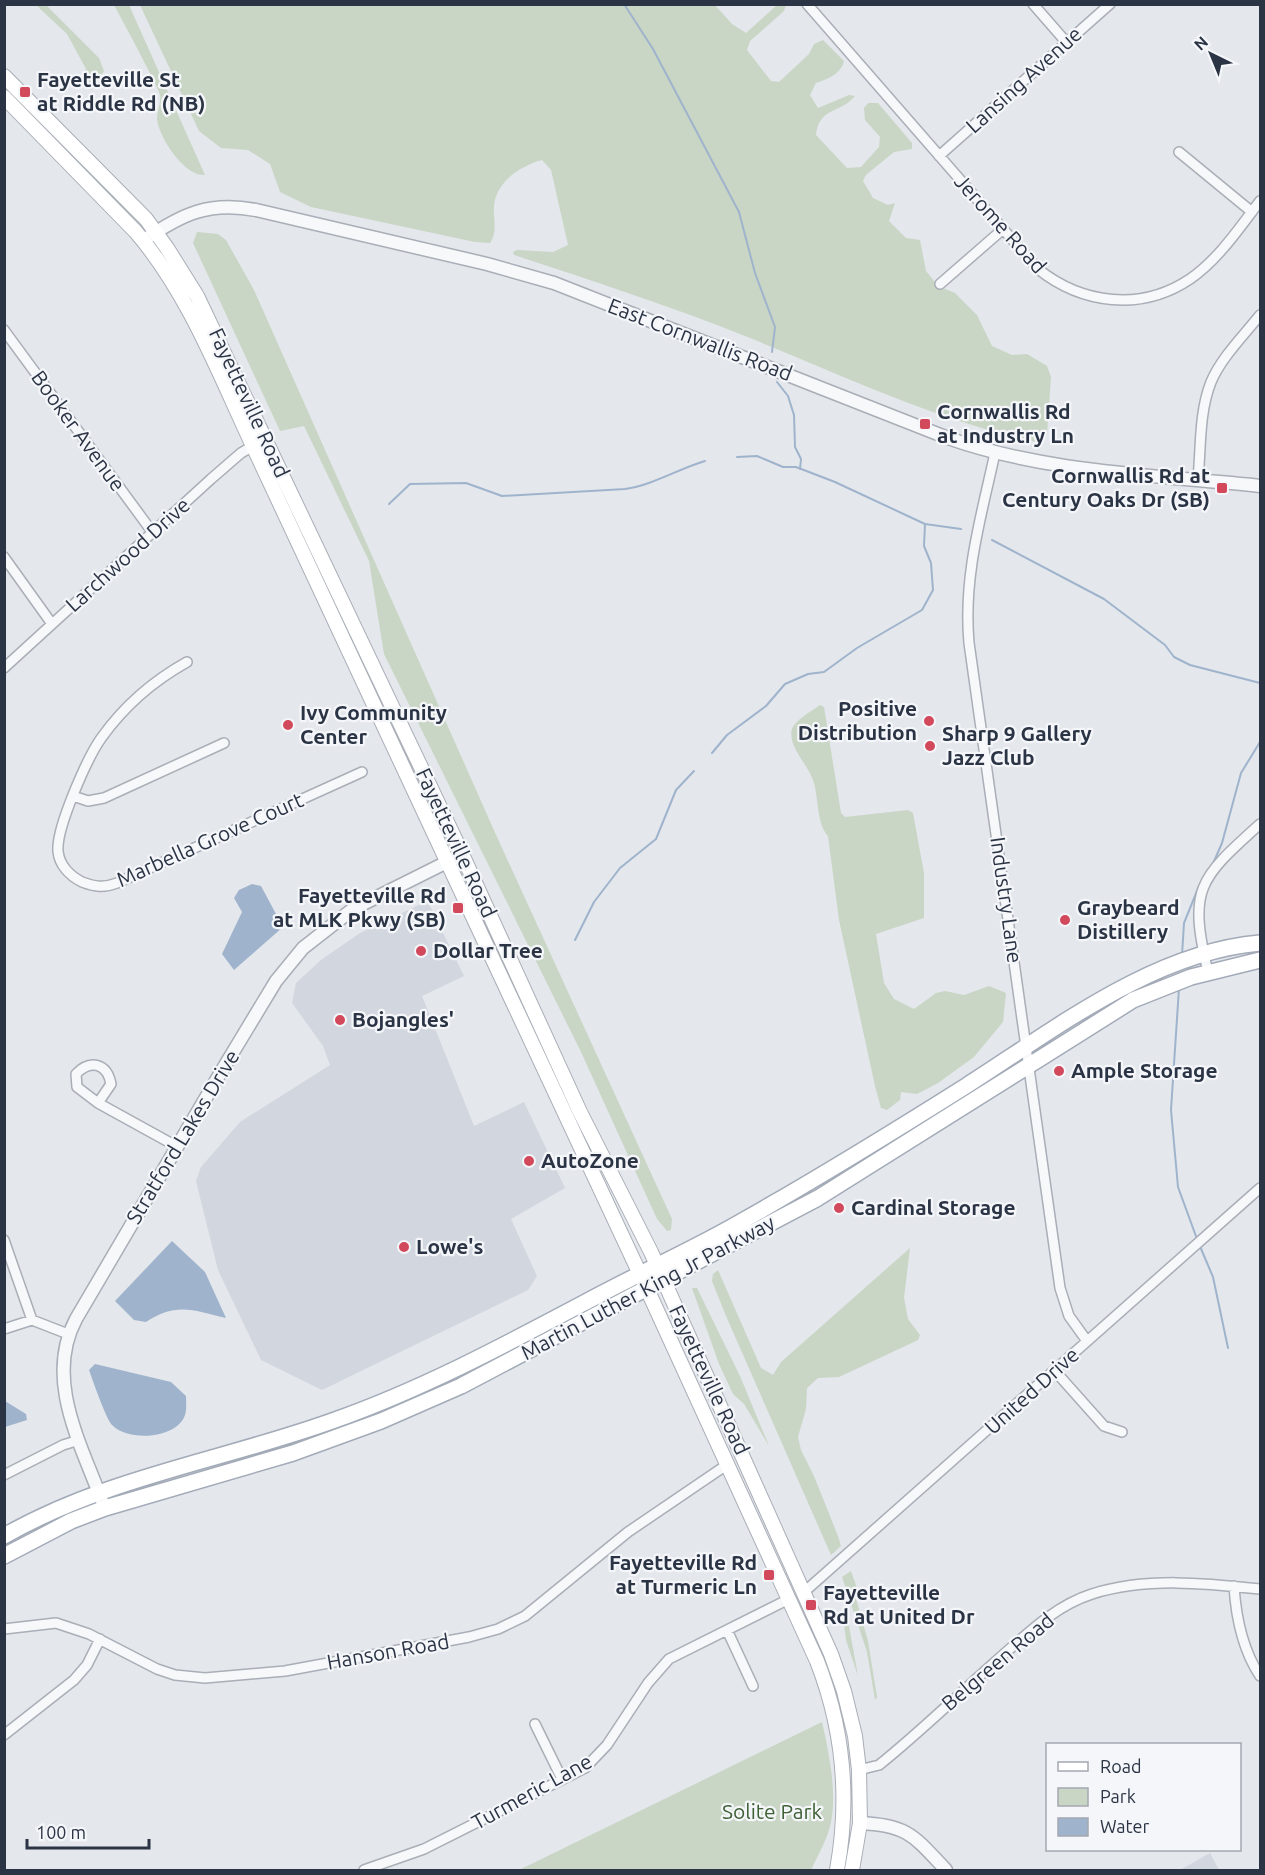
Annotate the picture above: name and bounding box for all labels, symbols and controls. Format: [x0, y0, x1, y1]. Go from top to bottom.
street label: Lansing Avenue [961, 21, 1086, 137]
north arrow [1181, 24, 1241, 84]
text: N [1190, 32, 1211, 54]
place label: Fayetteville St at Riddle Rd (NB) [37, 67, 205, 115]
marker: Fayetteville St at Riddle Rd (NB) [18, 85, 32, 99]
street label: Jerome Road [950, 169, 1052, 278]
street label: East Cornwallis Road [605, 293, 796, 385]
street label: Fayetteville Road [205, 324, 295, 481]
street label: Booker Avenue [27, 365, 131, 495]
place label: Cornwallis Rd at Industry Ln [937, 399, 1074, 447]
marker: Cornwallis Rd at Industry Ln [918, 417, 932, 431]
place label: Cornwallis Rd at Century Oaks Dr (SB) [1002, 463, 1210, 511]
marker: Cornwallis Rd at Century Oaks Dr (SB) [1215, 481, 1229, 495]
street label: Larchwood Drive [60, 492, 194, 616]
place label: Positive Distribution [798, 696, 917, 744]
place label: Ivy Community Center [300, 700, 447, 748]
marker: Positive Distribution [922, 714, 936, 728]
marker: Ivy Community Center [281, 718, 295, 732]
place label: Sharp 9 Gallery Jazz Club [942, 721, 1092, 769]
marker: Sharp 9 Gallery Jazz Club [923, 739, 937, 753]
street label: Fayetteville Road [412, 764, 502, 921]
street label: Marbella Grove Court [113, 787, 307, 891]
street label: Industry Lane [986, 835, 1028, 965]
place label: Fayetteville Rd at MLK Pkwy (SB) [273, 883, 446, 931]
place label: Graybeard Distillery [1077, 895, 1179, 943]
marker: Fayetteville Rd at MLK Pkwy (SB) [451, 901, 465, 915]
marker: Graybeard Distillery [1058, 913, 1072, 927]
place label: Dollar Tree [433, 938, 543, 962]
marker: Dollar Tree [414, 944, 428, 958]
place label: Bojangles' [352, 1007, 454, 1031]
marker: Bojangles' [333, 1013, 347, 1027]
street label: Stratford Lakes Drive [121, 1045, 244, 1228]
place label: Ample Storage [1071, 1058, 1218, 1082]
marker: Ample Storage [1052, 1064, 1066, 1078]
place label: AutoZone [541, 1148, 639, 1172]
marker: AutoZone [522, 1154, 536, 1168]
place label: Cardinal Storage [851, 1195, 1016, 1219]
marker: Cardinal Storage [832, 1201, 846, 1215]
street label: Martin Luther King Jr Parkway [517, 1210, 778, 1364]
place label: Lowe's [416, 1234, 483, 1258]
marker: Lowe's [397, 1240, 411, 1254]
street label: Fayetteville Road [665, 1301, 755, 1458]
street label: United Drive [979, 1342, 1083, 1439]
place label: Fayetteville Rd at Turmeric Ln [609, 1550, 757, 1598]
marker: Fayetteville Rd at Turmeric Ln [762, 1568, 776, 1582]
place label: Fayetteville Rd at United Dr [823, 1580, 975, 1628]
marker: Fayetteville Rd at United Dr [804, 1598, 818, 1612]
street label: Belgreen Road [936, 1607, 1058, 1715]
street label: Hanson Road [325, 1628, 451, 1674]
legend [1046, 1743, 1241, 1851]
street label: Turmeric Lane [467, 1748, 596, 1834]
text: Road [1100, 1756, 1142, 1776]
text: Park [1100, 1786, 1136, 1806]
park label: Solite Park [722, 1799, 823, 1823]
scale bar [27, 1812, 148, 1850]
text: Water [1100, 1816, 1150, 1836]
text: 100 m [36, 1822, 86, 1842]

